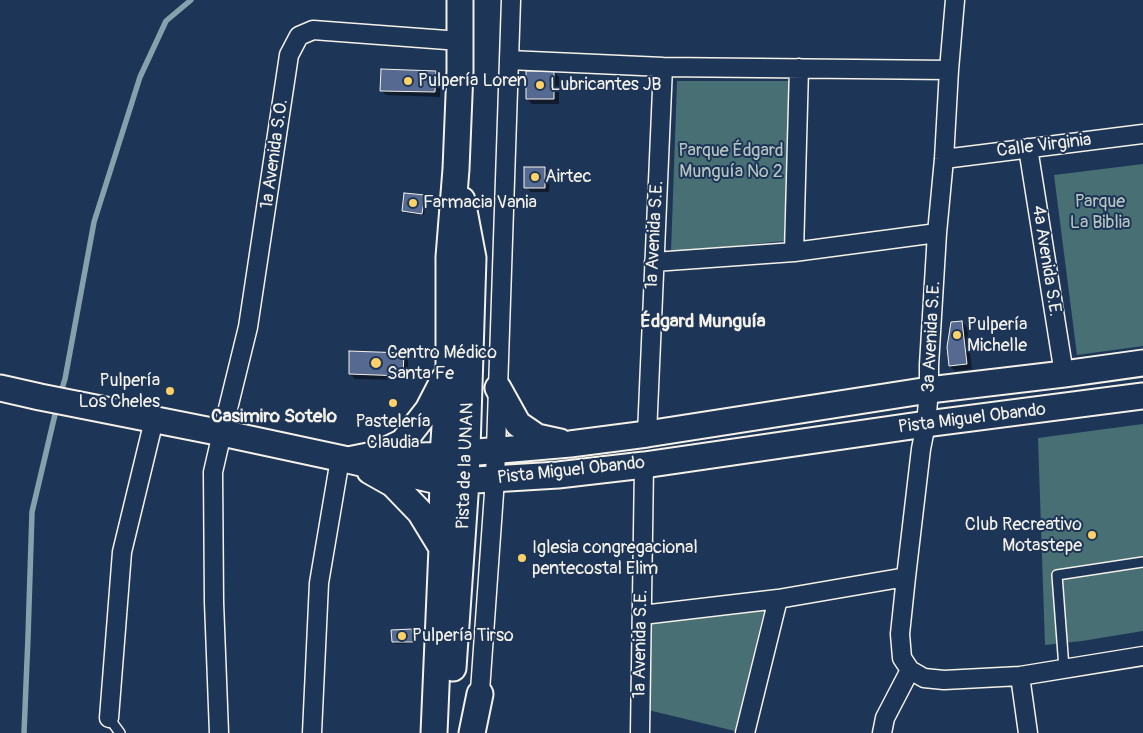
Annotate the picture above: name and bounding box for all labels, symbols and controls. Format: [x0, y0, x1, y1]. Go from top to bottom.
place label: Pulpería Loren [418, 70, 527, 92]
place label: Lubricantes JB [550, 74, 662, 96]
marker: Pulpería Loren [402, 75, 414, 87]
marker: Lubricantes JB [534, 79, 546, 91]
street label: 1a Avenida S.O. [257, 98, 293, 210]
street label: Calle Virginia [996, 129, 1092, 163]
park label: Parque Édgard Munguía Nº 2 [678, 140, 784, 182]
place label: Airtec [545, 166, 592, 188]
marker: Airtec [529, 171, 541, 183]
street label: 1a Avenida S.E. [641, 180, 669, 290]
park label: Parque La Biblia [1070, 191, 1130, 233]
place label: Farmacia Vania [423, 192, 537, 214]
marker: Farmacia Vania [407, 197, 419, 209]
street label: 4a Avenida S.E. [1027, 204, 1065, 318]
street label: 3a Avenida S.E. [918, 281, 946, 393]
district label: Édgard Munguía [640, 311, 766, 333]
place label: Pulpería Michelle [967, 314, 1027, 356]
marker: Pulpería Michelle [951, 329, 963, 341]
place label: Centro Médico Santa Fe [387, 342, 497, 384]
marker: Centro Médico Santa Fe [369, 356, 383, 370]
place label: Pulpería Los Cheles [79, 370, 160, 412]
marker: Pulpería Los Cheles [164, 385, 176, 397]
marker: Pastelería Claudia [387, 397, 399, 409]
street label: Pista Miguel Obando [897, 399, 1047, 439]
street label: Pista de la UNAN [453, 402, 479, 530]
district label: Casimiro Sotelo [211, 406, 337, 428]
place label: Pastelería Claudia [356, 411, 430, 454]
street label: Pista Miguel Obando [496, 452, 646, 490]
place label: Club Recreativo Motastepe [965, 514, 1082, 556]
marker: Club Recreativo Motastepe [1086, 529, 1098, 541]
place label: Iglesia congregacional pentecostal Elim [532, 537, 698, 580]
marker: Iglesia congregacional pentecostal Elim [516, 552, 528, 564]
street label: 1a Avenida S.E. [629, 589, 653, 699]
place label: Pulpería Tirso [412, 625, 514, 647]
marker: Pulpería Tirso [396, 630, 408, 642]

